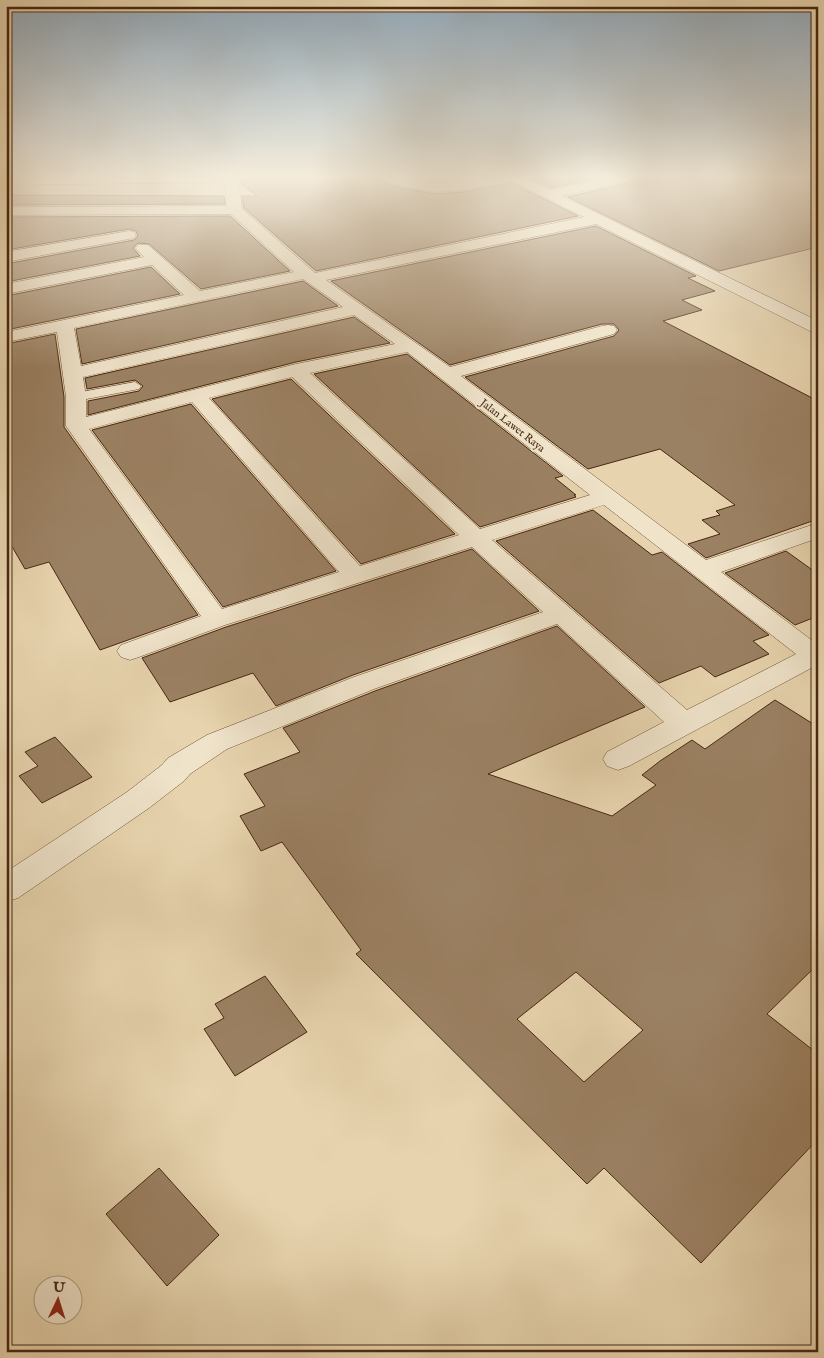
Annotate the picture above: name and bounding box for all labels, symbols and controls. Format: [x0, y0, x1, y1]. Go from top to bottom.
street label: Jalan Lawet Raya [475, 395, 548, 456]
north arrow [32, 1276, 82, 1326]
text: U [51, 1279, 67, 1298]

